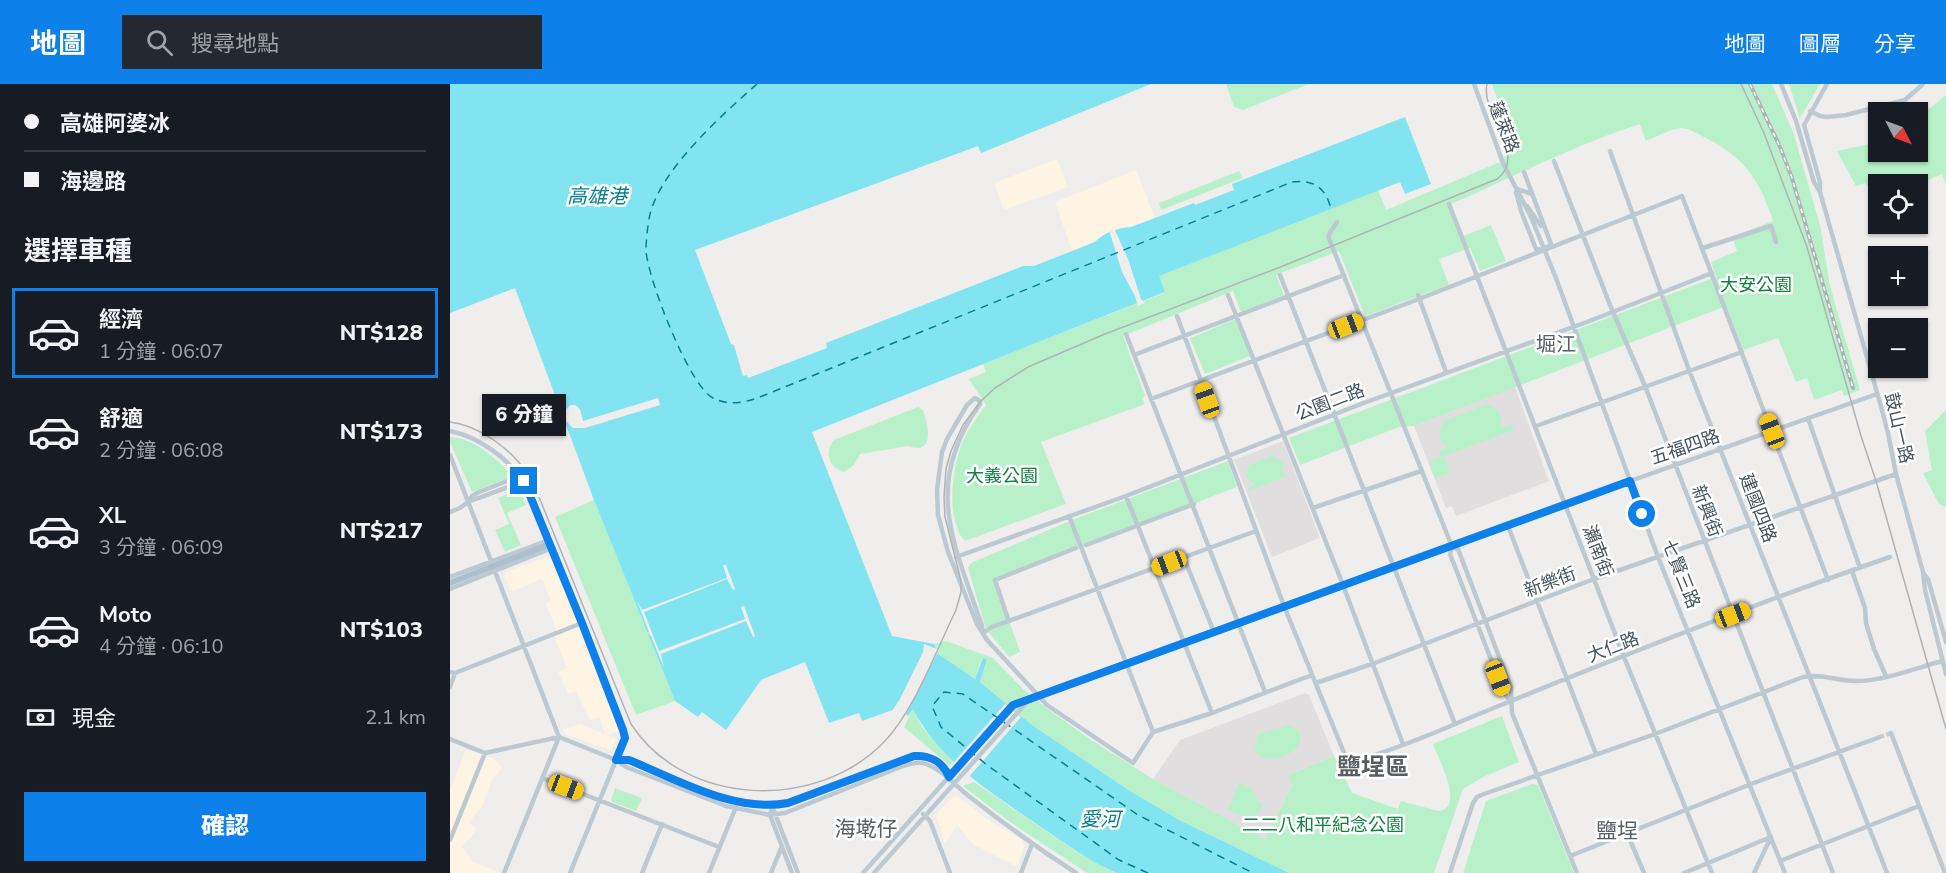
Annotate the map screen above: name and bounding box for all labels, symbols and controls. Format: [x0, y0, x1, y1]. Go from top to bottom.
search box [122, 15, 542, 69]
text: 地圖 [30, 25, 86, 63]
icon: search [143, 26, 176, 59]
text: 搜尋地點 [191, 29, 279, 59]
text: 地圖 [1724, 30, 1766, 58]
text: 圖層 [1799, 30, 1841, 58]
text: 分享 [1874, 30, 1916, 58]
street label: 蓬萊路 [1483, 97, 1525, 157]
north arrow [1868, 102, 1928, 162]
map controls [1868, 102, 1928, 378]
text: 高雄阿婆冰 [60, 109, 170, 139]
text: 海邊路 [60, 167, 126, 197]
button: locate [1868, 174, 1928, 234]
water label: 高雄港 [567, 183, 630, 210]
text: 選擇車種 [24, 233, 132, 270]
button: + [1868, 246, 1928, 306]
park label: 大安公園 [1720, 273, 1792, 297]
text: 經濟 [99, 305, 143, 335]
icon: car [27, 306, 81, 360]
car [1326, 311, 1366, 341]
text: NT$128 [340, 318, 423, 348]
button: − [1868, 318, 1928, 378]
district label: 堀江 [1536, 331, 1576, 358]
text: 1 分鐘 · 06:07 [99, 338, 224, 365]
street label: 公園二路 [1292, 378, 1368, 426]
car [1192, 380, 1222, 420]
street label: 鼓山一路 [1879, 390, 1919, 466]
callout: 6 分鐘 [482, 394, 566, 436]
text: 6 分鐘 [495, 401, 553, 428]
text: 舒適 [99, 404, 143, 434]
icon: car [27, 405, 81, 459]
car [1757, 411, 1787, 451]
text: NT$173 [340, 417, 423, 447]
street label: 五福四路 [1647, 424, 1723, 470]
text: 2 分鐘 · 06:08 [99, 437, 224, 464]
park label: 大義公園 [966, 464, 1038, 488]
route end [510, 467, 537, 494]
street label: 建國四路 [1734, 470, 1782, 546]
street label: 新興街 [1686, 481, 1728, 541]
route start [1628, 500, 1655, 527]
text: XL [99, 501, 126, 531]
icon: car [27, 504, 81, 558]
text: NT$217 [340, 516, 423, 546]
street label: 瀨南街 [1577, 521, 1619, 581]
text: 3 分鐘 · 06:09 [99, 534, 224, 561]
street label: 七賢三路 [1656, 536, 1706, 612]
car [1149, 548, 1189, 578]
street label: 新樂街 [1520, 561, 1580, 603]
text: Moto [99, 600, 152, 630]
car [1713, 600, 1753, 630]
icon: car [27, 603, 81, 657]
text: NT$103 [340, 615, 423, 645]
street label: 大仁路 [1583, 626, 1643, 668]
text: 4 分鐘 · 06:10 [99, 633, 224, 660]
car [1483, 658, 1513, 698]
icon: cash [24, 701, 57, 734]
text: 現金 [72, 704, 116, 734]
text: 2.1 km [365, 704, 426, 731]
district label: 鹽埕區 [1337, 751, 1409, 783]
car [546, 772, 586, 802]
button: 確認 [24, 792, 426, 861]
water label: 愛河 [1080, 806, 1124, 833]
park label: 二二八和平紀念公園 [1242, 813, 1404, 837]
district label: 海墘仔 [835, 815, 898, 843]
district label: 鹽埕 [1596, 817, 1638, 845]

